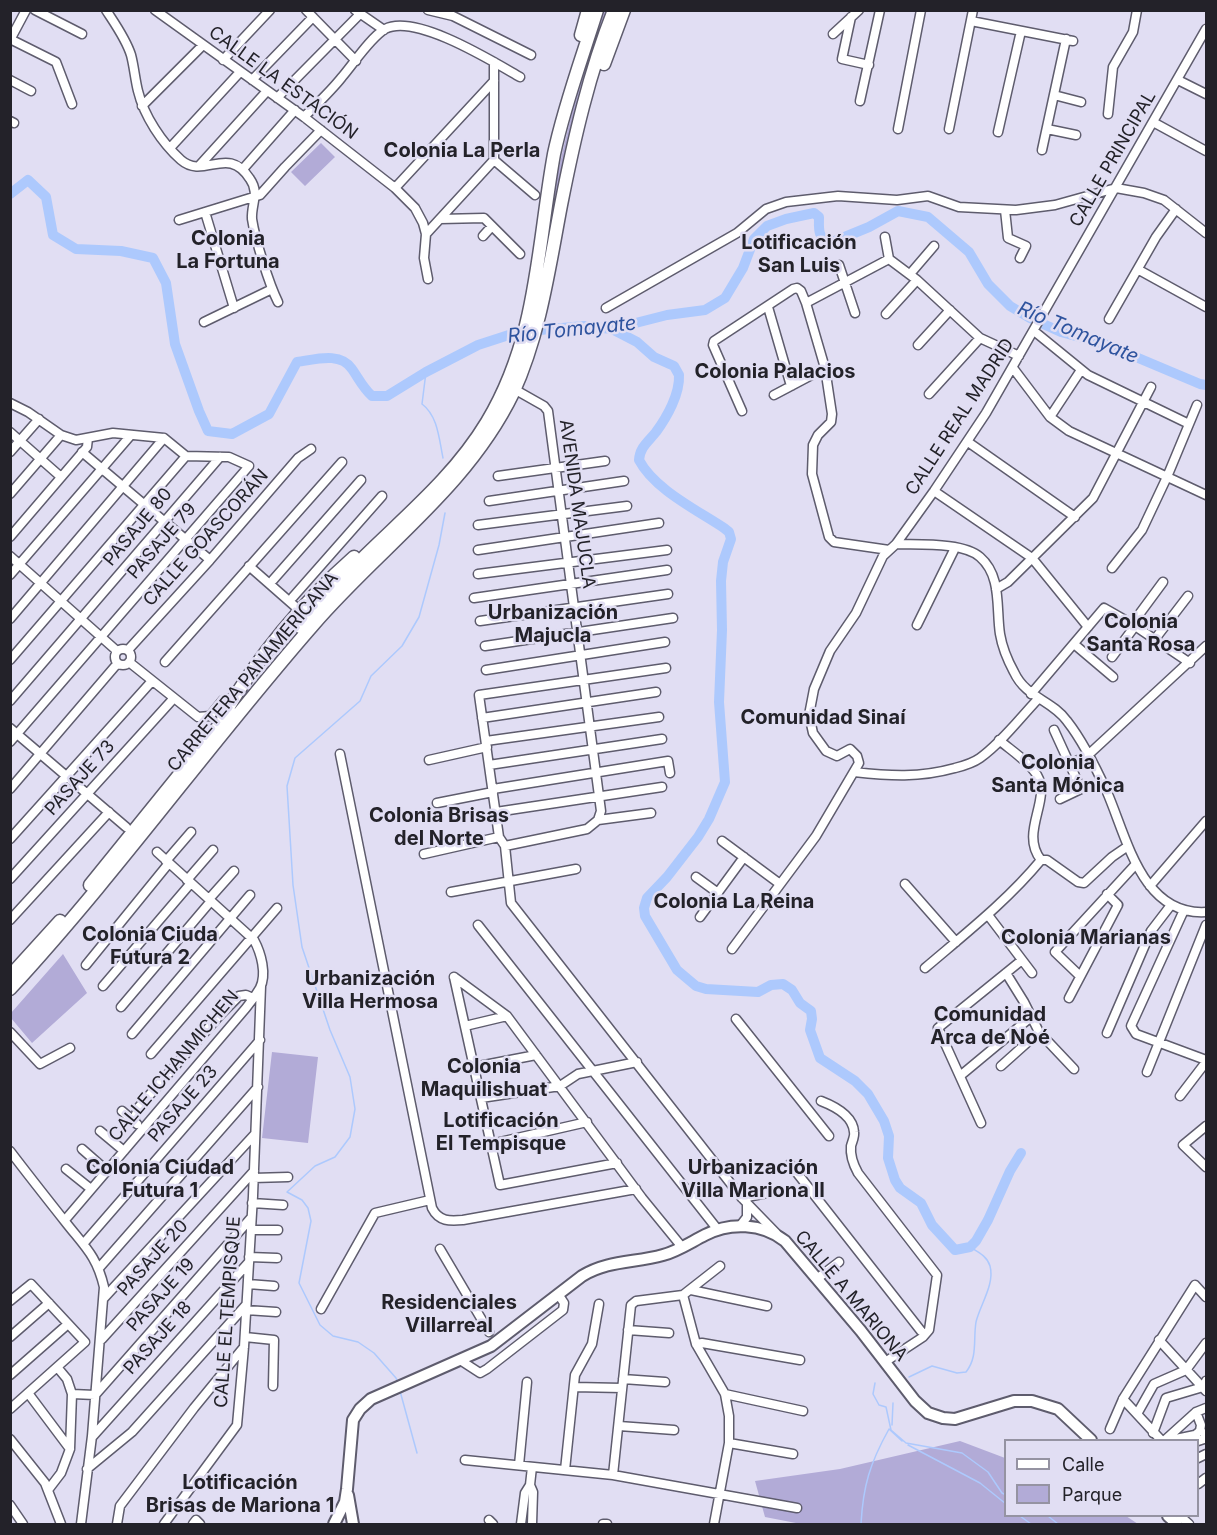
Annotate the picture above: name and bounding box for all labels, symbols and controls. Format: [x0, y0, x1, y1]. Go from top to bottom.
street label: CALLE LA ESTACIÓN [204, 22, 362, 144]
street label: CALLE PRINCIPAL [1065, 87, 1161, 231]
district label: Colonia La Perla [384, 139, 540, 163]
district label: Colonia La Fortuna [176, 227, 280, 274]
district label: Lotificación San Luis [741, 231, 857, 278]
water label: Río Tomayate [1014, 297, 1142, 369]
water label: Río Tomayate [506, 311, 638, 349]
street label: CALLE REAL MADRID [901, 335, 1019, 499]
district label: Colonia Palacios [695, 360, 855, 384]
street label: AVENIDA MAJUCLA [554, 418, 600, 590]
street label: CALLE GOASCORÁN [139, 465, 273, 611]
street label: PASAJE 80 [99, 484, 177, 570]
street label: PASAJE 79 [123, 498, 201, 584]
street label: CARRETERA PANAMERICANA [163, 568, 343, 776]
district label: Urbanización Majucla [488, 601, 618, 648]
district label: Colonia Santa Rosa [1087, 610, 1195, 657]
district label: Comunidad Sinaí [740, 706, 906, 730]
street label: PASAJE 73 [41, 736, 119, 820]
district label: Colonia Santa Mónica [991, 751, 1125, 798]
district label: Colonia Brisas del Norte [369, 804, 509, 851]
district label: Colonia La Reina [654, 890, 814, 914]
district label: Colonia Ciuda Futura 2 [82, 923, 218, 970]
district label: Colonia Marianas [1001, 926, 1171, 950]
district label: Urbanización Villa Hermosa [302, 967, 438, 1014]
street label: CALLE ICHANMICHEN [104, 986, 244, 1146]
district label: Comunidad Arca de Noé [930, 1003, 1050, 1050]
district label: Colonia Maquilishuat [421, 1055, 547, 1102]
street label: PASAJE 23 [144, 1061, 222, 1147]
district label: Lotificación El Tempisque [436, 1109, 566, 1156]
district label: Colonia Ciudad Futura 1 [86, 1156, 234, 1203]
district label: Urbanización Villa Mariona II [681, 1156, 825, 1203]
street label: PASAJE 20 [113, 1215, 193, 1301]
street label: CALLE EL TEMPISQUE [211, 1215, 245, 1409]
street label: CALLE A MARIONA [790, 1226, 912, 1366]
street label: PASAJE 19 [122, 1254, 200, 1336]
district label: Residenciales Villarreal [381, 1291, 517, 1338]
street label: PASAJE 18 [119, 1297, 197, 1379]
legend [1004, 1439, 1199, 1517]
text: Calle [1062, 1454, 1104, 1475]
district label: Lotificación Brisas de Mariona 1 [146, 1471, 334, 1518]
text: Parque [1062, 1484, 1122, 1505]

